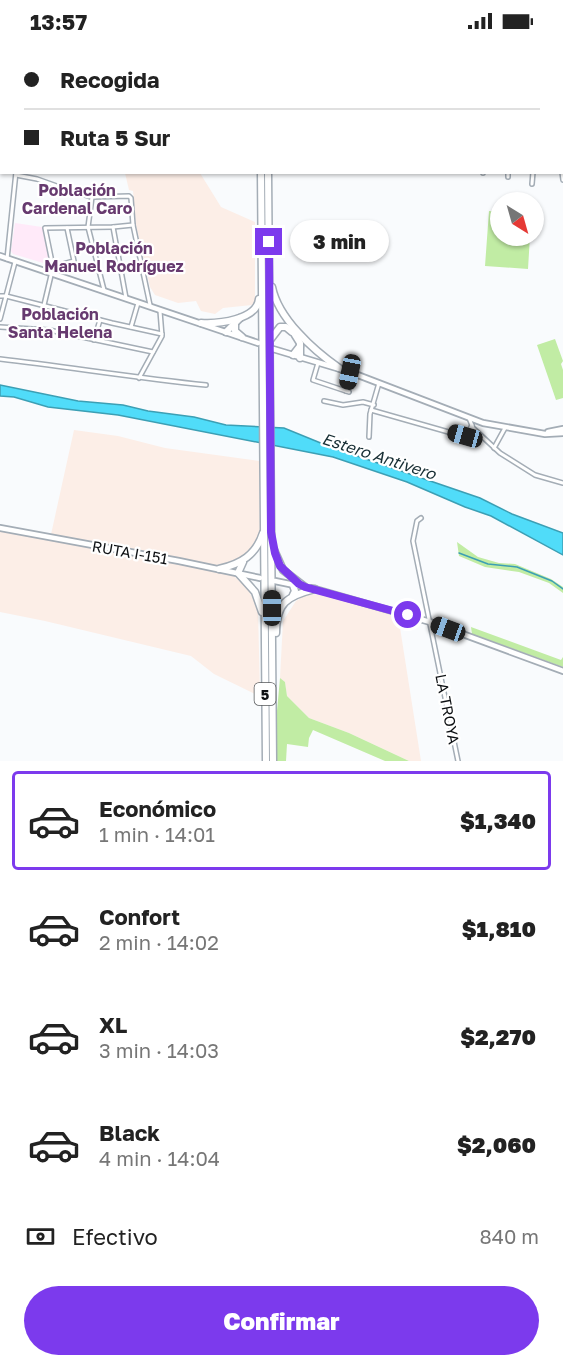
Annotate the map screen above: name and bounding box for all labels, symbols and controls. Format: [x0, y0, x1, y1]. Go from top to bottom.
text: 13:57 [30, 8, 87, 35]
text: Recogida [60, 66, 160, 93]
text: Ruta 5 Sur [60, 124, 170, 151]
district label: Población Cardenal Caro [22, 180, 133, 218]
north arrow [490, 192, 544, 246]
map controls [490, 192, 544, 246]
callout: 3 min [290, 221, 389, 263]
route end [255, 228, 282, 255]
text: 3 min [313, 229, 366, 253]
district label: Población Manuel Rodríguez [44, 238, 184, 276]
district label: Población Santa Helena [8, 304, 112, 342]
car [338, 353, 362, 391]
car [445, 422, 485, 450]
water label: Estero Antivero [320, 428, 440, 484]
street label: RUTA I-151 [91, 536, 169, 568]
car [263, 590, 281, 626]
route start [394, 601, 421, 628]
car [428, 614, 468, 644]
street label: LA TROYA [432, 672, 464, 746]
road number: 5 [254, 683, 276, 705]
icon: car [27, 794, 81, 848]
text: Económico [99, 795, 216, 822]
text: $1,340 [460, 807, 536, 834]
text: 1 min · 14:01 [99, 822, 215, 846]
icon: car [27, 902, 81, 956]
text: Confort [99, 903, 180, 930]
text: $1,810 [462, 915, 536, 942]
text: 2 min · 14:02 [99, 930, 219, 954]
icon: car [27, 1010, 81, 1064]
text: XL [99, 1011, 127, 1038]
text: $2,270 [460, 1023, 536, 1050]
text: 3 min · 14:03 [99, 1038, 219, 1062]
icon: car [27, 1118, 81, 1172]
text: Black [99, 1119, 160, 1146]
text: $2,060 [457, 1131, 536, 1158]
text: 4 min · 14:04 [99, 1146, 220, 1170]
icon: cash [24, 1220, 57, 1253]
text: Efectivo [72, 1223, 158, 1250]
text: 840 m [480, 1224, 539, 1248]
button: Confirmar [24, 1286, 539, 1355]

